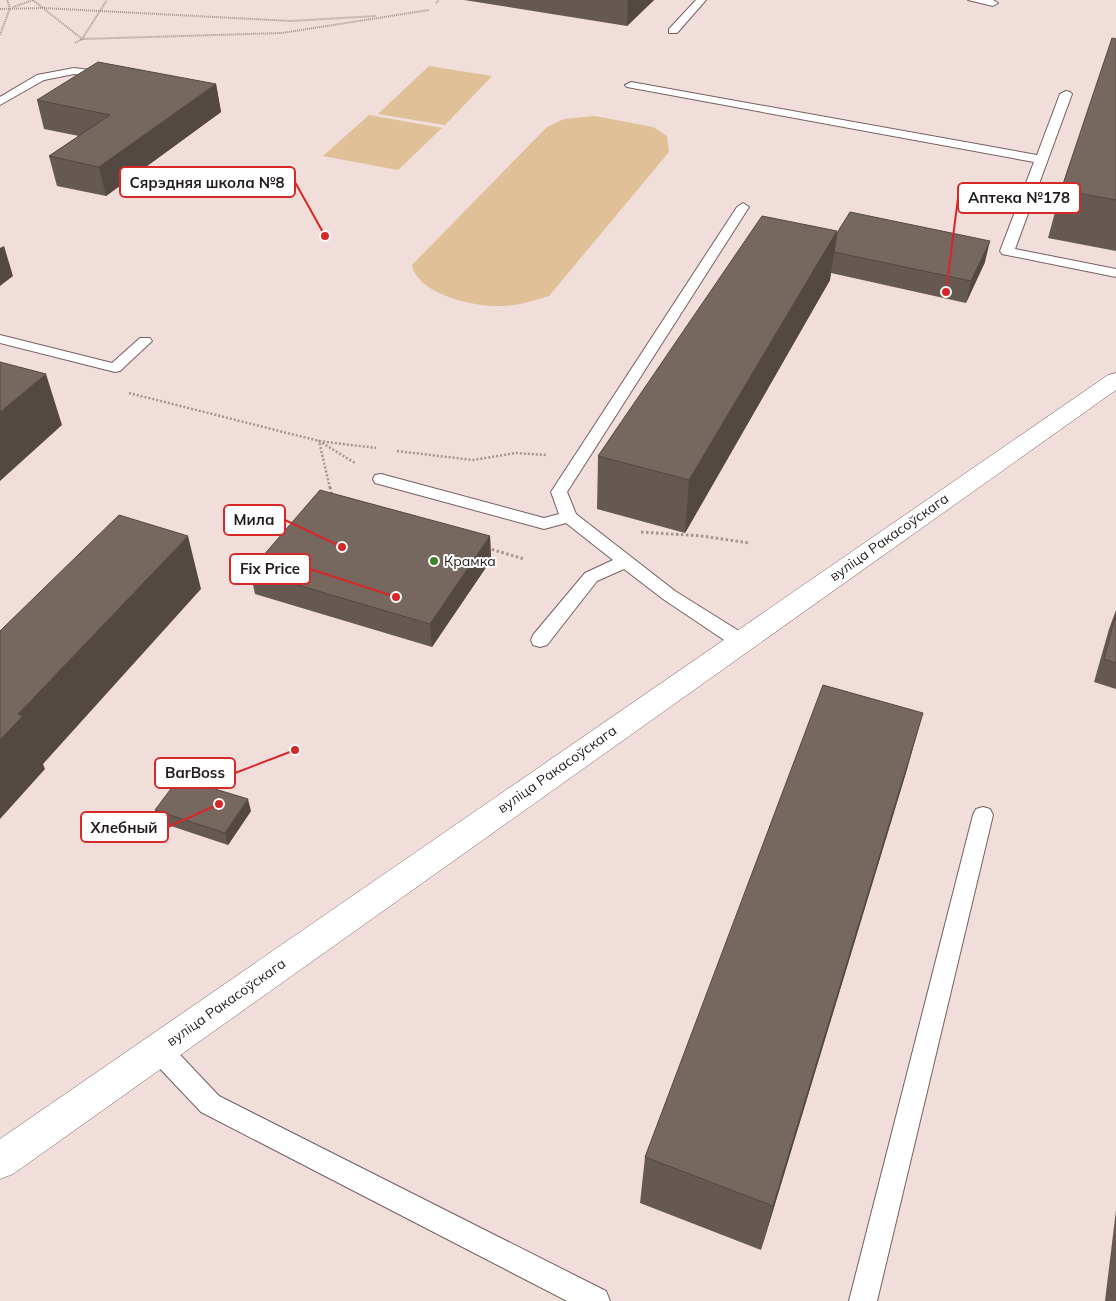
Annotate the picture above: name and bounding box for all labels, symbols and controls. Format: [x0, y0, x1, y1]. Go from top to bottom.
callout: Сярэдняя школа №8 [120, 167, 295, 197]
text: Сярэдняя школа №8 [129, 173, 285, 192]
callout: Аптека №178 [958, 183, 1080, 213]
text: Аптека №178 [968, 188, 1070, 207]
street label: вуліца Ракасоўскага [826, 489, 952, 585]
callout: Мила [224, 505, 285, 535]
text: Мила [234, 510, 274, 529]
place label: Крамка [444, 552, 496, 570]
callout: Fix Price [230, 554, 310, 584]
marker: Крамка [428, 555, 440, 567]
text: Fix Price [240, 559, 300, 578]
street label: вуліца Ракасоўскага [494, 721, 620, 817]
callout: BarBoss [155, 758, 235, 788]
text: BarBoss [165, 763, 225, 782]
callout: Хлебный [81, 812, 168, 842]
text: Хлебный [89, 818, 158, 837]
street label: вуліца Ракасоўскага [163, 954, 289, 1050]

